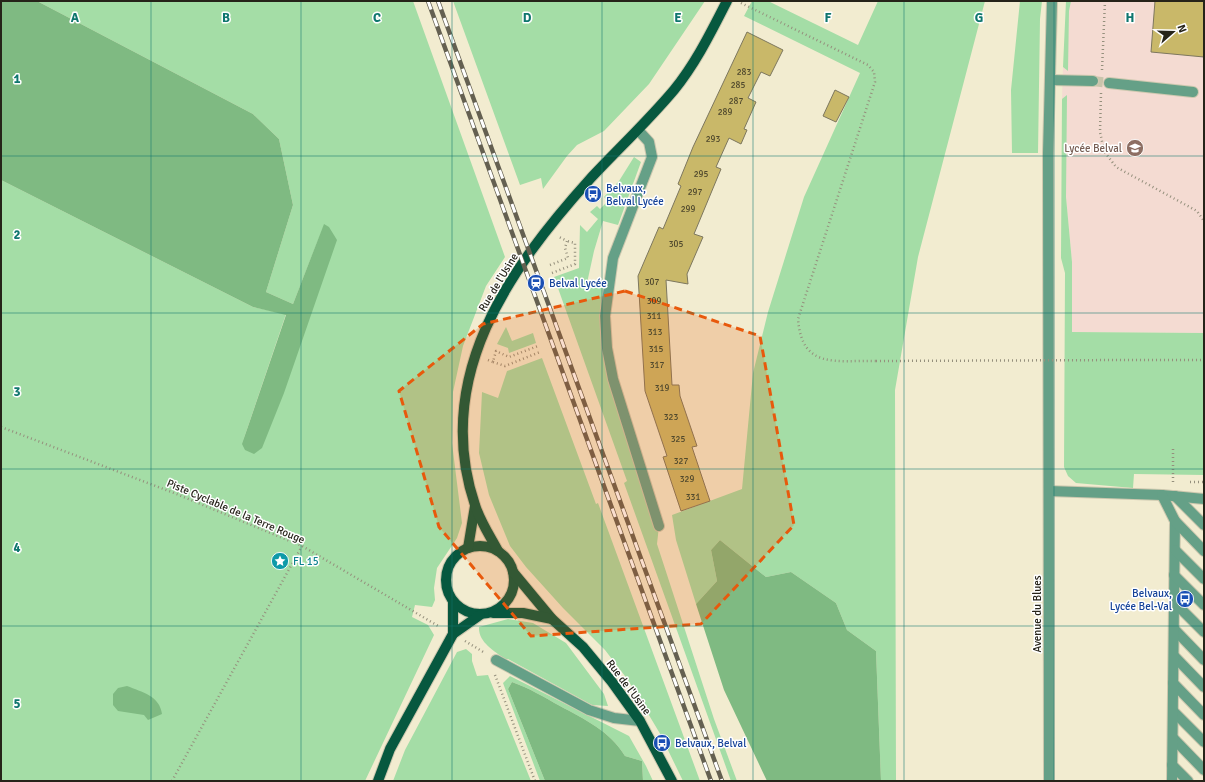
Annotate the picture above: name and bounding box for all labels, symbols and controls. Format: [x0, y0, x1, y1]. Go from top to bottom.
text: A [71, 10, 80, 26]
text: B [222, 10, 230, 26]
text: C [373, 10, 381, 26]
text: D [523, 10, 532, 26]
text: E [674, 10, 682, 26]
text: F [825, 10, 832, 26]
text: G [975, 10, 983, 26]
text: H [1126, 10, 1134, 26]
north arrow [1153, 12, 1193, 52]
text: N [1175, 23, 1189, 35]
house number: 283 [737, 67, 751, 78]
text: 1 [13, 71, 21, 87]
house number: 285 [731, 80, 745, 91]
house number: 287 [729, 96, 743, 107]
house number: 289 [718, 107, 732, 118]
house number: 293 [706, 134, 720, 145]
school or university icon: Lycée Belval [1125, 138, 1145, 158]
place label: Lycée Belval [1064, 142, 1122, 155]
house number: 295 [694, 169, 708, 180]
place label: Belvaux, Belval Lycée [606, 182, 664, 208]
bus stop icon: Belvaux, Belval Lycée [583, 184, 603, 204]
house number: 297 [688, 187, 702, 198]
house number: 299 [681, 204, 695, 215]
text: 2 [13, 227, 21, 243]
house number: 305 [669, 239, 683, 250]
street label: Rue de l'Usine [476, 251, 521, 314]
station icon: Belval Lycée [526, 273, 546, 293]
place label: Belval Lycée [549, 277, 607, 290]
house number: 307 [645, 277, 659, 288]
house number: 309 [647, 296, 661, 307]
house number: 311 [647, 311, 661, 322]
house number: 313 [648, 327, 662, 338]
house number: 315 [649, 344, 663, 355]
house number: 317 [650, 360, 664, 371]
house number: 319 [655, 383, 669, 394]
text: 3 [13, 384, 21, 400]
house number: 323 [664, 412, 678, 423]
house number: 325 [671, 434, 685, 445]
house number: 327 [674, 456, 688, 467]
house number: 329 [680, 474, 694, 485]
street label: Piste Cyclable de la Terre Rouge [165, 476, 307, 546]
house number: 331 [686, 492, 700, 503]
text: 4 [13, 540, 21, 556]
place icon: FL 15 [270, 551, 290, 571]
place label: FL 15 [293, 555, 319, 568]
street label: Avenue du Blues [1031, 575, 1044, 653]
place label: Belvaux, Lycée Bel-Val [1110, 587, 1172, 613]
bus stop icon: Belvaux, Lycée Bel-Val [1175, 589, 1195, 609]
street label: Rue de l'Usine [604, 657, 654, 717]
text: 5 [13, 696, 21, 712]
bus stop icon: Belvaux, Belval [652, 733, 672, 753]
place label: Belvaux, Belval [675, 737, 746, 750]

